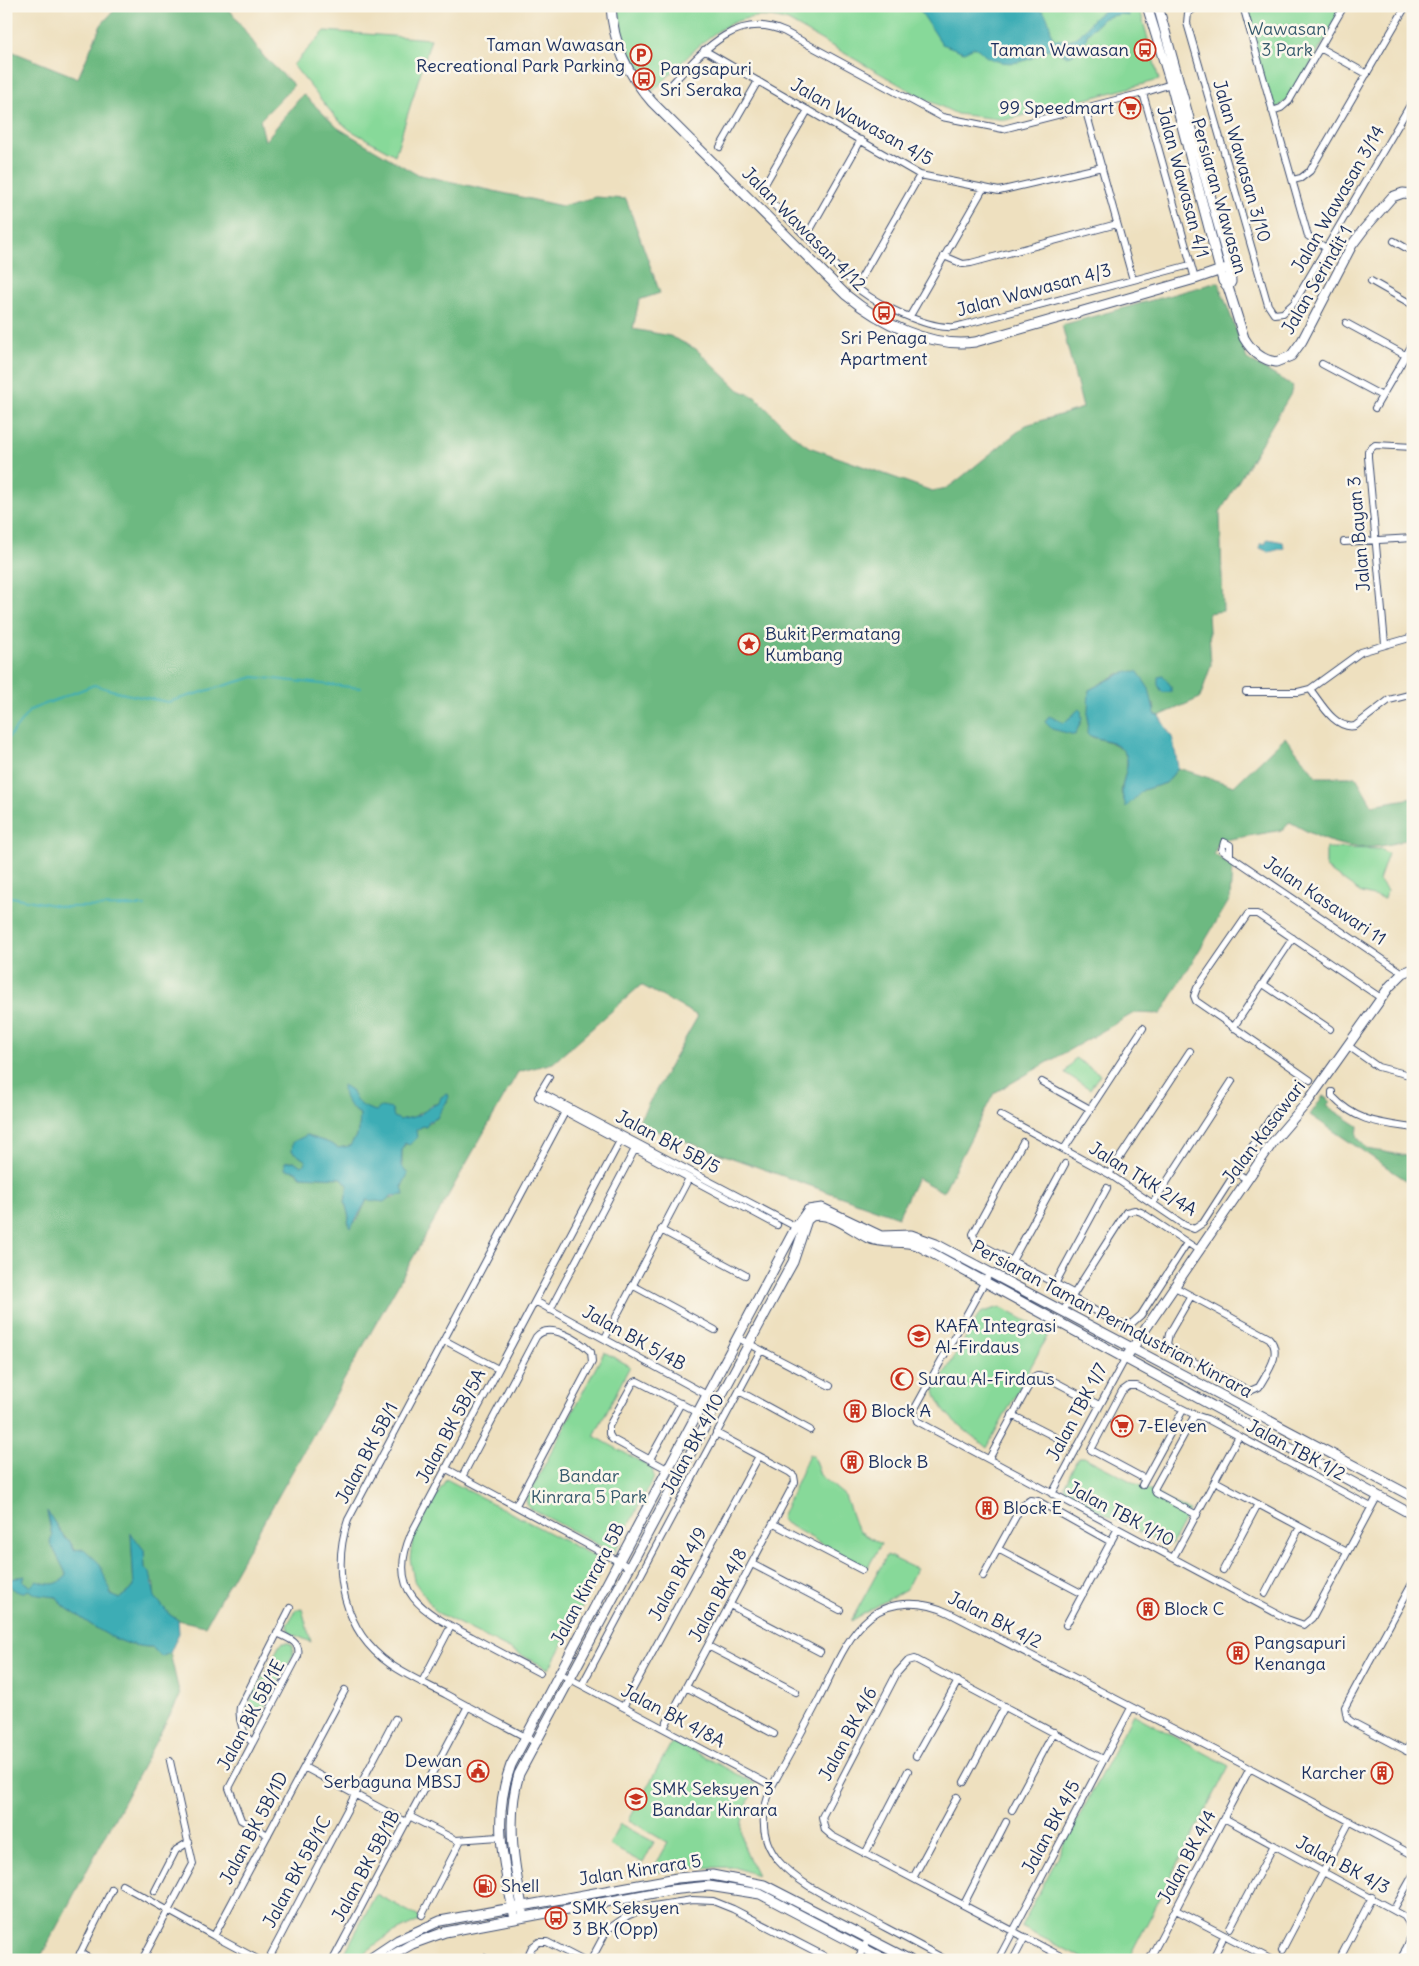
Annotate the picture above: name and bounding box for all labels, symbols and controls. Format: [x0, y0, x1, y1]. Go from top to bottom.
park label: Wawasan 3 Park [1247, 17, 1327, 61]
place label: Taman Wawasan Recreational Park Parking [416, 33, 625, 77]
place label: Taman Wawasan [990, 38, 1129, 61]
bus stop icon: Taman Wawasan [1133, 38, 1157, 62]
parking icon: Taman Wawasan Recreational Park Parking [629, 43, 653, 67]
place label: Pangsapuri Sri Seraka [660, 57, 752, 101]
bus stop icon: Pangsapuri Sri Seraka [632, 67, 656, 91]
street label: Jalan Wawasan 4/5 [787, 73, 938, 170]
street label: Jalan Wawasan 3/10 [1208, 77, 1277, 245]
place label: 99 Speedmart [999, 96, 1114, 119]
supermarket icon: 99 Speedmart [1118, 96, 1142, 120]
street label: Jalan Wawasan 4/1 [1152, 103, 1215, 260]
street label: Persiaran Wawasan [1186, 115, 1253, 276]
street label: Jalan Wawasan 3/14 [1286, 121, 1389, 277]
street label: Jalan Wawasan 4/12 [738, 162, 871, 296]
street label: Jalan Serindit 1 [1276, 221, 1357, 338]
street label: Jalan Wawasan 4/3 [954, 258, 1114, 321]
bus stop icon: Sri Penaga Apartment [872, 301, 896, 325]
place label: Sri Penaga Apartment [840, 326, 928, 370]
street label: Jalan Bayan 3 [1342, 475, 1375, 593]
place label: Bukit Permatang Kumbang [765, 622, 901, 666]
place icon: Bukit Permatang Kumbang [737, 632, 761, 656]
street label: Jalan Kasawari 11 [1260, 851, 1391, 950]
street label: Jalan Kasawari [1217, 1075, 1310, 1188]
street label: Jalan BK 5B/5 [612, 1104, 724, 1179]
street label: Jalan TKK 2/4A [1085, 1136, 1201, 1221]
street label: Persiaran Taman Perindustrian Kinrara [968, 1234, 1257, 1403]
street label: Jalan BK 5/4B [579, 1300, 690, 1375]
place label: KAFA Integrasi Al-Firdaus [935, 1314, 1056, 1358]
school or university icon: KAFA Integrasi Al-Firdaus [907, 1324, 931, 1348]
street label: Jalan TBK 1/7 [1041, 1359, 1112, 1465]
street label: Jalan BK 5B/5A [411, 1365, 490, 1487]
mosque icon: Surau Al-Firdaus [890, 1367, 914, 1391]
place label: Surau Al-Firdaus [918, 1367, 1055, 1390]
street label: Jalan BK 4/10 [656, 1389, 729, 1498]
street label: Jalan BK 5B/1 [330, 1398, 403, 1507]
building icon: Block A [843, 1399, 867, 1423]
place label: Block A [871, 1399, 931, 1422]
supermarket icon: 7-Eleven [1110, 1414, 1134, 1438]
place label: 7-Eleven [1138, 1414, 1207, 1437]
street label: Jalan TBK 1/2 [1243, 1414, 1350, 1485]
building icon: Block B [840, 1450, 864, 1474]
place label: Block B [868, 1450, 928, 1473]
park label: Bandar Kinrara 5 Park [531, 1464, 647, 1508]
street label: Jalan TBK 1/10 [1064, 1476, 1179, 1551]
building icon: Block E [975, 1496, 999, 1520]
place label: Block E [1003, 1496, 1062, 1519]
street label: Jalan Kinrara 5B [546, 1519, 629, 1649]
street label: Jalan BK 4/9 [643, 1523, 712, 1625]
street label: Jalan BK 4/8 [683, 1544, 752, 1646]
street label: Jalan BK 4/2 [944, 1586, 1046, 1653]
building icon: Block C [1136, 1597, 1160, 1621]
place label: Block C [1164, 1597, 1225, 1620]
place label: Pangsapuri Kenanga [1254, 1631, 1346, 1675]
building icon: Pangsapuri Kenanga [1226, 1641, 1250, 1665]
street label: Jalan BK 5B/1E [212, 1655, 289, 1774]
street label: Jalan BK 4/8A [617, 1679, 729, 1753]
street label: Jalan BK 4/6 [813, 1683, 882, 1785]
place label: Dewan Serbaguna MBSJ [323, 1749, 462, 1793]
public building icon: Dewan Serbaguna MBSJ [466, 1759, 490, 1783]
place label: Karcher [1301, 1761, 1367, 1784]
building icon: Karcher [1370, 1761, 1394, 1785]
street label: Jalan BK 5B/1D [214, 1768, 293, 1888]
street label: Jalan BK 4/5 [1016, 1776, 1085, 1878]
place label: SMK Seksyen 3 Bandar Kinrara [652, 1777, 777, 1821]
school or university icon: SMK Seksyen 3 Bandar Kinrara [624, 1787, 648, 1811]
street label: Jalan BK 5B/1B [326, 1806, 405, 1926]
street label: Jalan BK 4/4 [1152, 1806, 1221, 1908]
street label: Jalan BK 5B/1C [257, 1812, 336, 1932]
street label: Jalan BK 4/3 [1292, 1830, 1394, 1899]
street label: Jalan Kinrara 5 [577, 1848, 703, 1891]
fuel station icon: Shell [473, 1874, 497, 1898]
place label: Shell [501, 1874, 539, 1897]
place label: SMK Seksyen 3 BK (Opp) [572, 1896, 679, 1940]
bus stop icon: SMK Seksyen 3 BK (Opp) [544, 1906, 568, 1930]

